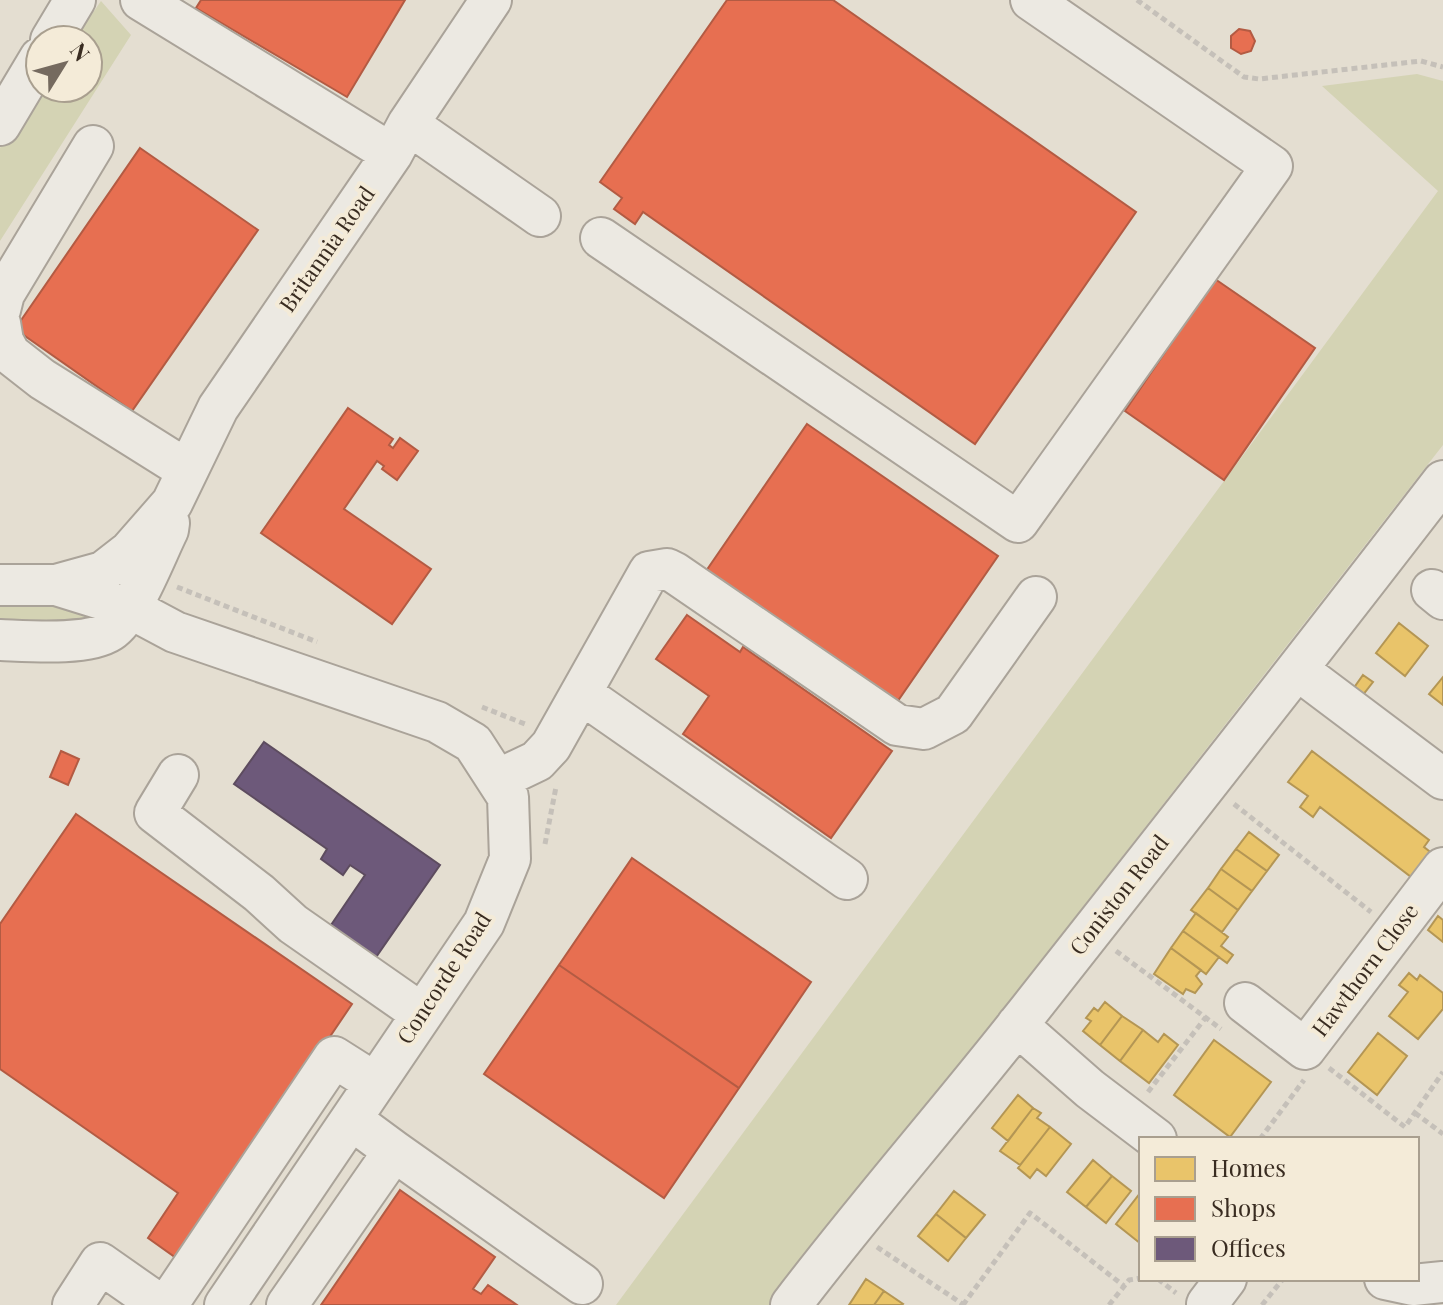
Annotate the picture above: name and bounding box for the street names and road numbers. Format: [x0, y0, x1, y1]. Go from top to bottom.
street label: Britannia Road [272, 179, 381, 317]
street label: Coniston Road [1062, 828, 1175, 961]
street label: Hawthorn Close [1304, 897, 1424, 1042]
street label: Concorde Road [389, 905, 497, 1049]

